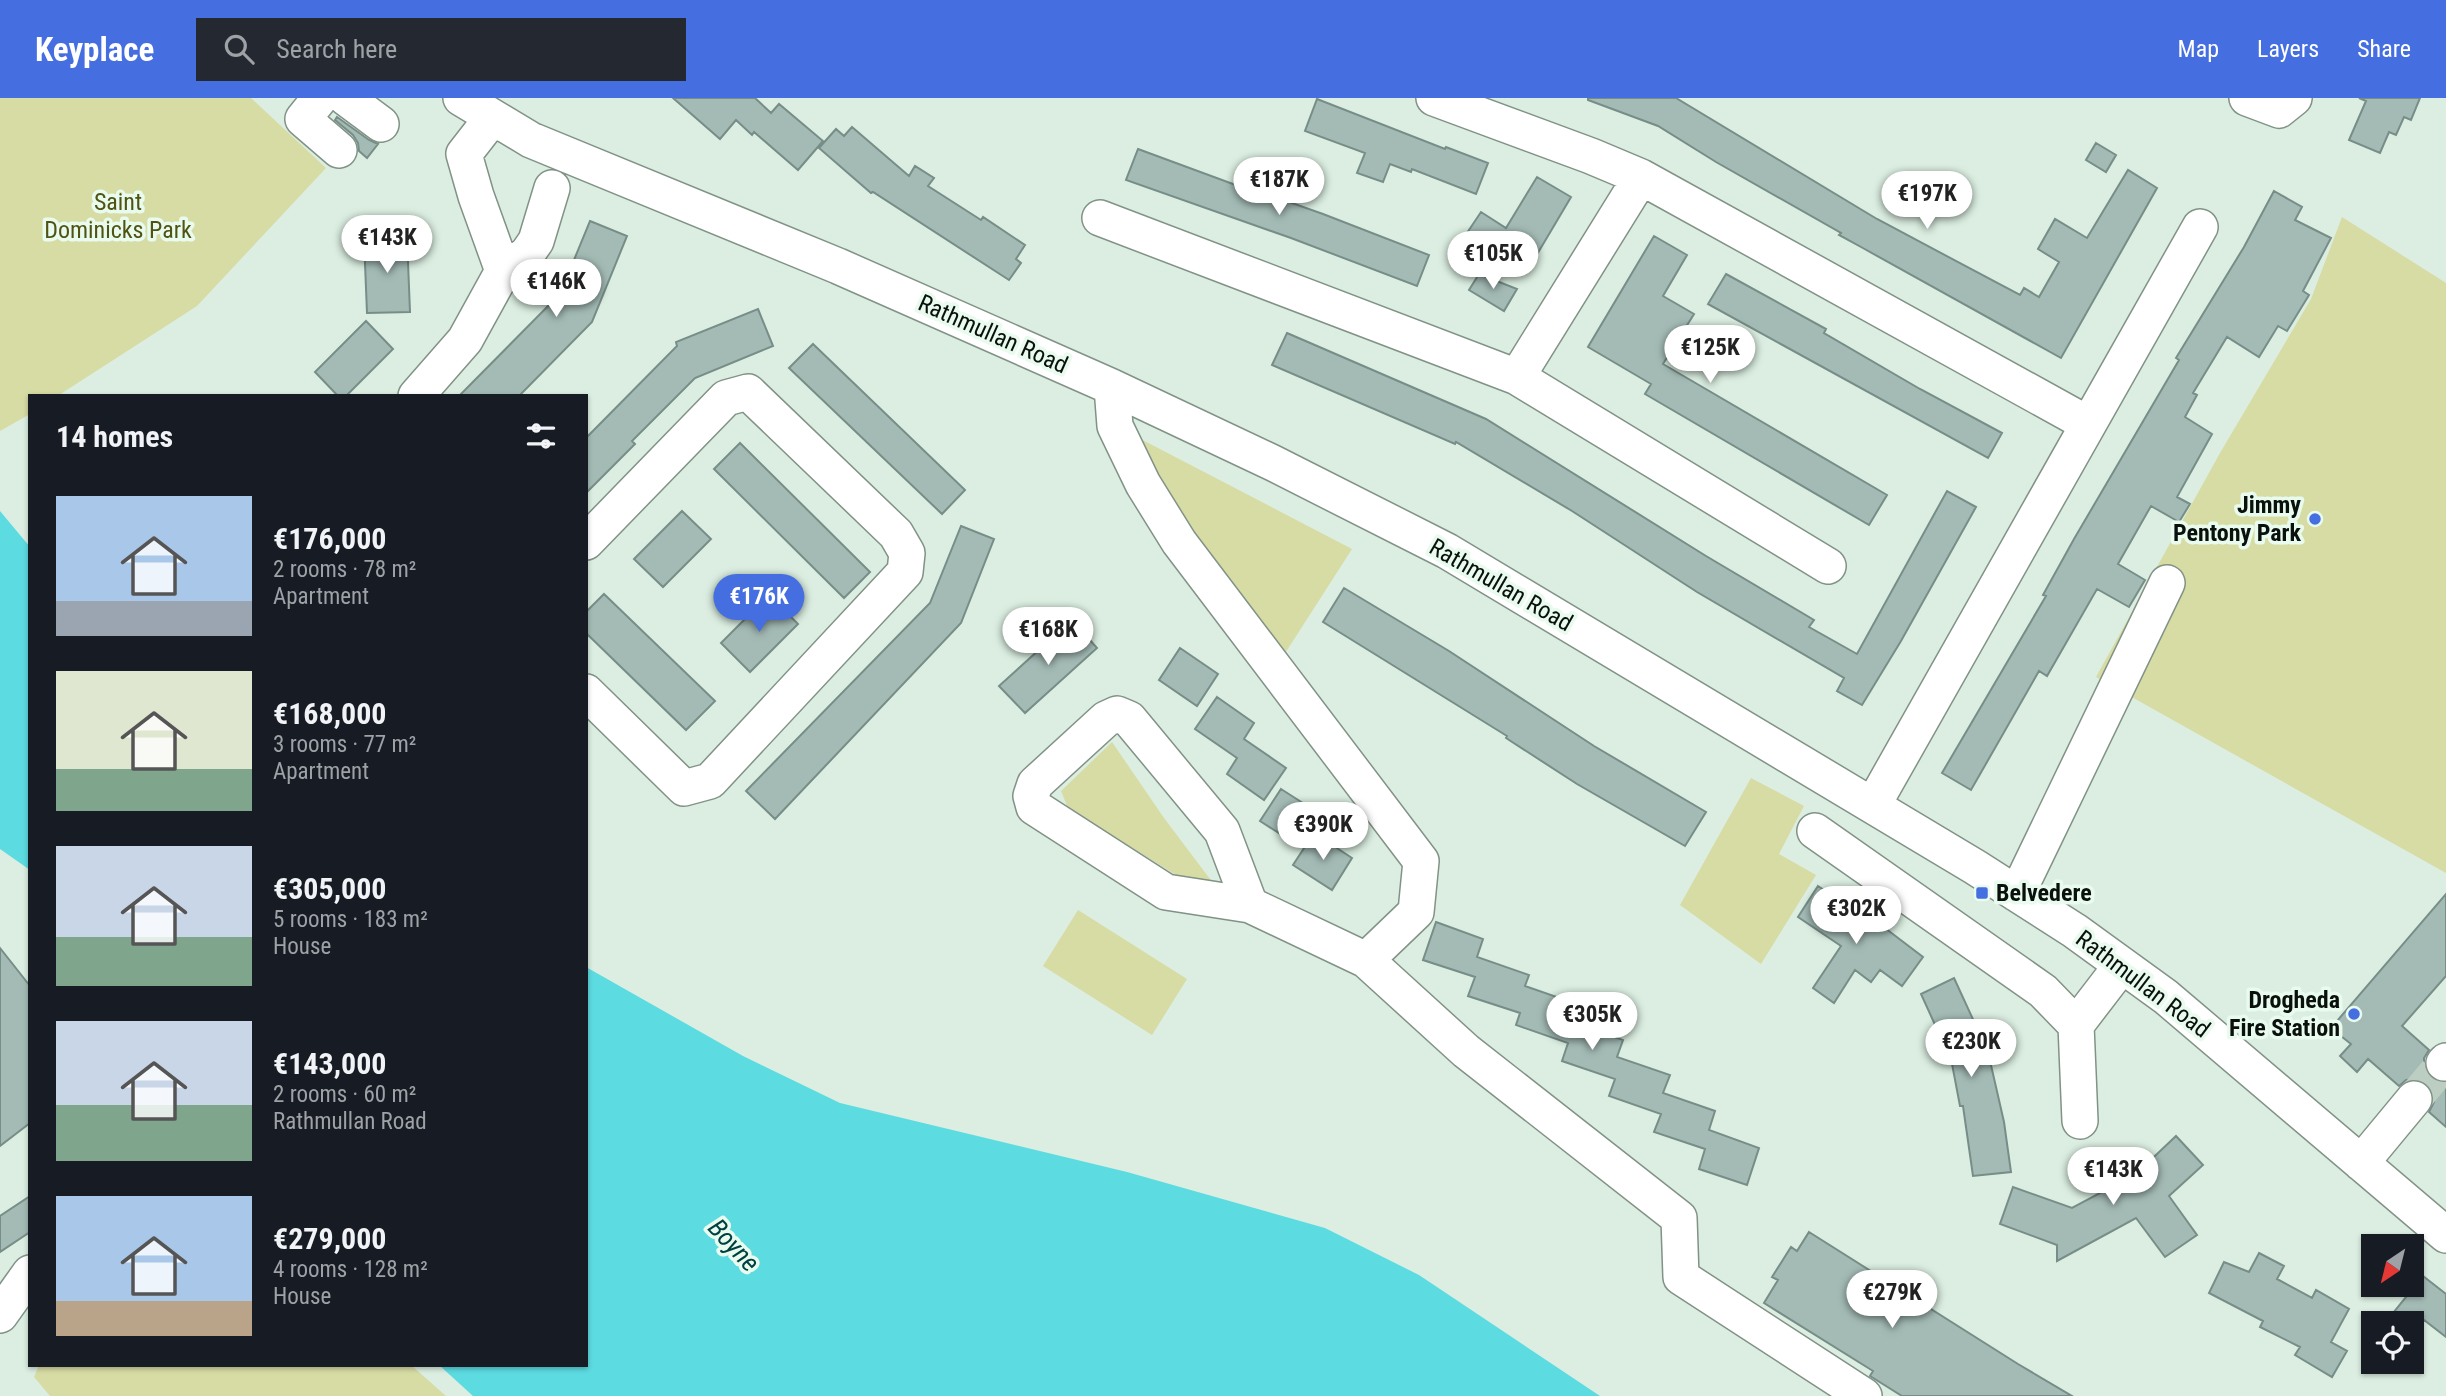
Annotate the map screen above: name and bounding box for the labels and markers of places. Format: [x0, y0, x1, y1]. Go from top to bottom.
pin: €187K [1230, 158, 1328, 217]
pin: €197K [1878, 172, 1976, 231]
pin: €143K [338, 216, 436, 275]
pin: €105K [1444, 232, 1542, 291]
pin: €146K [507, 260, 605, 319]
pin: €125K [1661, 326, 1759, 385]
place label: Jimmy Pentony Park [2173, 491, 2302, 547]
marker: Jimmy Pentony Park [2307, 511, 2323, 527]
pin: €176K [710, 574, 808, 634]
pin: €168K [999, 608, 1097, 667]
pin: €390K [1274, 802, 1372, 862]
place label: Belvedere [1996, 879, 2092, 907]
marker: Belvedere [1974, 885, 1990, 901]
pin: €302K [1807, 886, 1905, 946]
place label: Drogheda Fire Station [2229, 986, 2340, 1042]
pin: €305K [1543, 992, 1641, 1052]
marker: Drogheda Fire Station [2346, 1006, 2362, 1022]
pin: €230K [1922, 1020, 2020, 1079]
pin: €143K [2064, 1148, 2162, 1207]
pin: €279K [1843, 1270, 1941, 1330]

